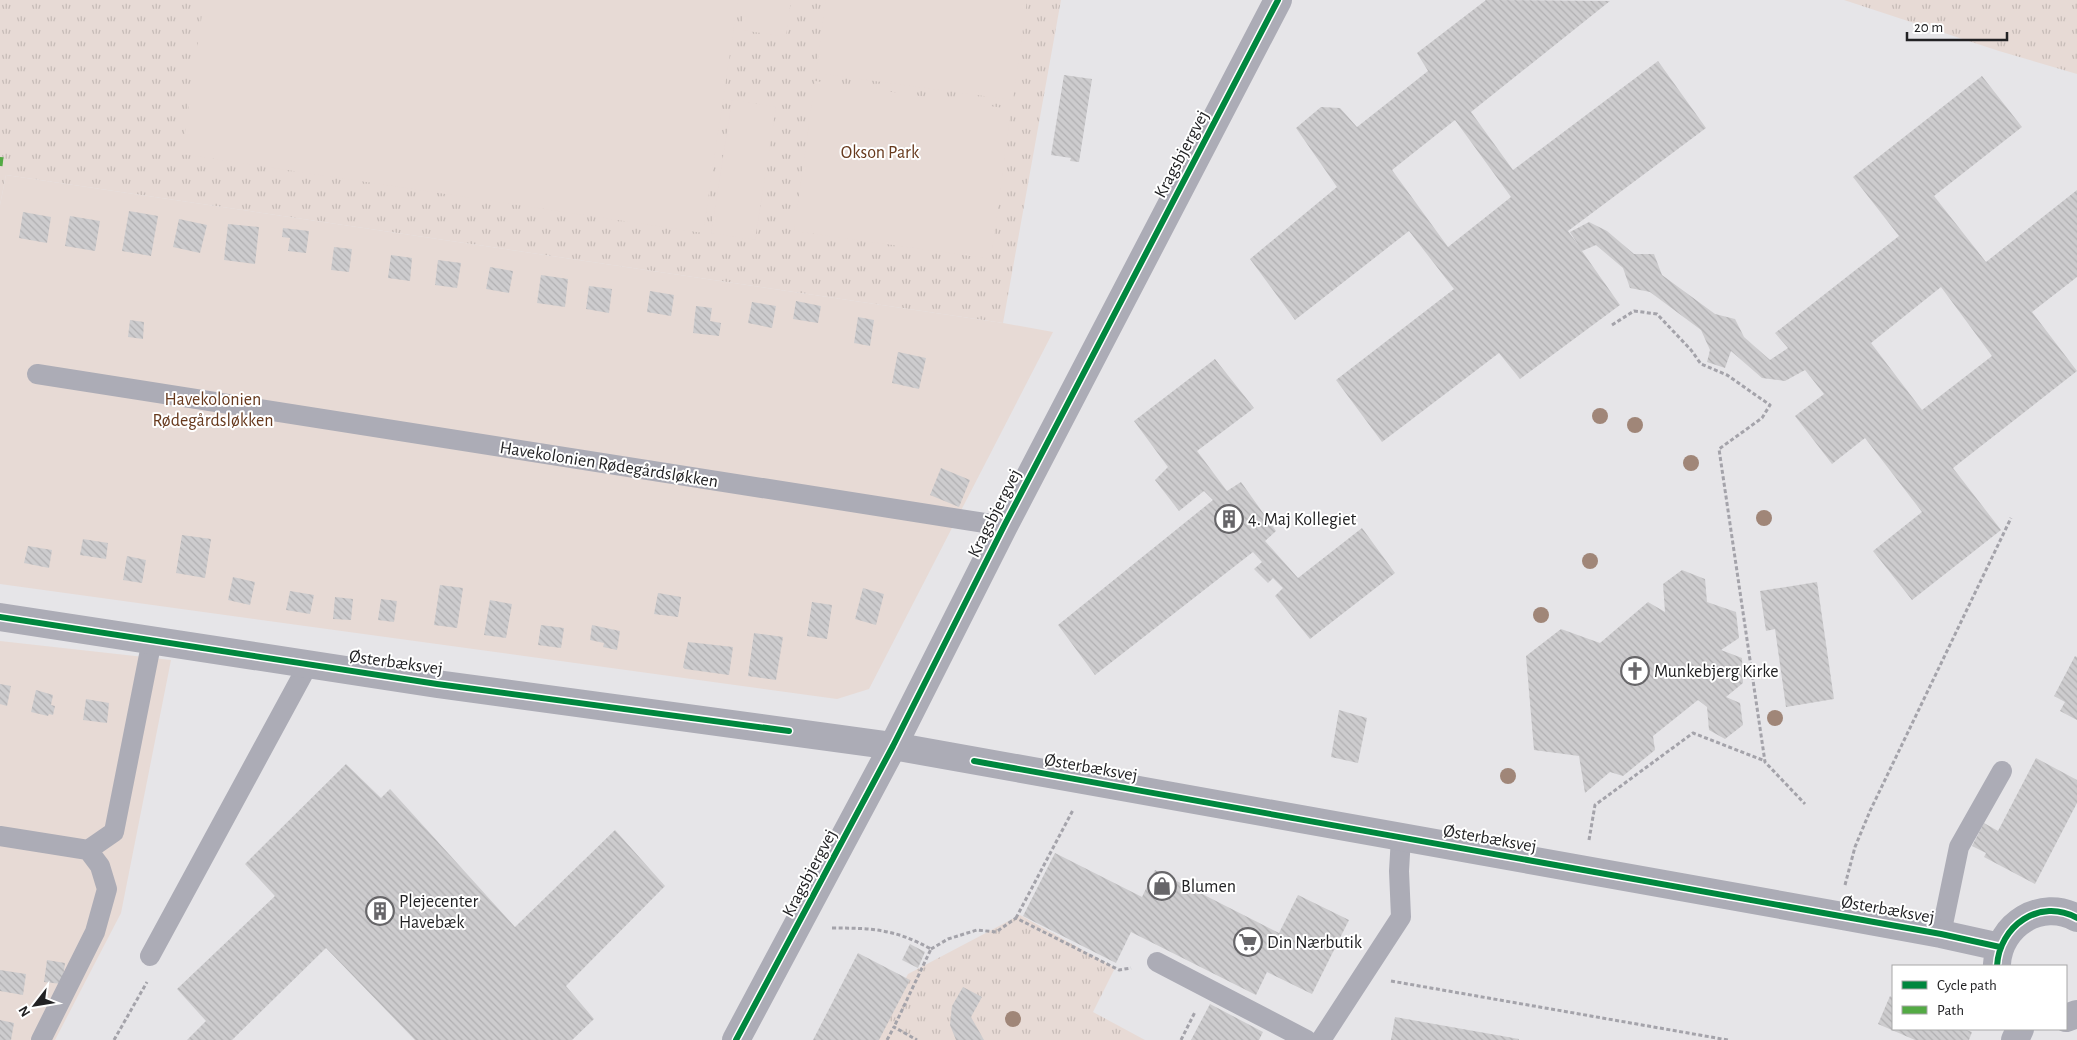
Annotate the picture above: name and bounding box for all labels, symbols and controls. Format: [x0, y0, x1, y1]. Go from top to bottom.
scale bar [1907, 10, 2007, 42]
text: 20 m [1914, 20, 1943, 35]
street label: Kragsbjergvej [1151, 108, 1212, 201]
park label: Okson Park [841, 144, 920, 162]
park label: Havekolonien Rødegårdsløkken [152, 391, 274, 430]
street label: Havekolonien Rødegårdsløkken [498, 439, 719, 491]
street label: Kragsbjergvej [965, 466, 1025, 560]
building icon: 4. Maj Kollegiet [1214, 504, 1244, 534]
place label: 4. Maj Kollegiet [1248, 511, 1357, 529]
street label: Østerbæksvej [348, 648, 444, 678]
church icon: Munkebjerg Kirke [1620, 656, 1650, 686]
place label: Munkebjerg Kirke [1654, 663, 1778, 681]
street label: Østerbæksvej [1043, 751, 1139, 785]
street label: Østerbæksvej [1442, 822, 1538, 856]
street label: Kragsbjergvej [779, 827, 840, 920]
shop icon: Blumen [1147, 871, 1177, 901]
place label: Blumen [1181, 878, 1236, 896]
place label: Plejecenter Havebæk [399, 893, 478, 932]
street label: Østerbæksvej [1840, 893, 1936, 927]
building icon: Plejecenter Havebæk [365, 896, 395, 926]
supermarket icon: Din Nærbutik [1233, 927, 1263, 957]
place label: Din Nærbutik [1267, 934, 1363, 952]
legend [1892, 965, 2067, 1030]
text: Cycle path [1937, 978, 1997, 993]
north arrow [10, 980, 60, 1030]
text: N [16, 1003, 33, 1019]
text: Path [1937, 1003, 1964, 1018]

